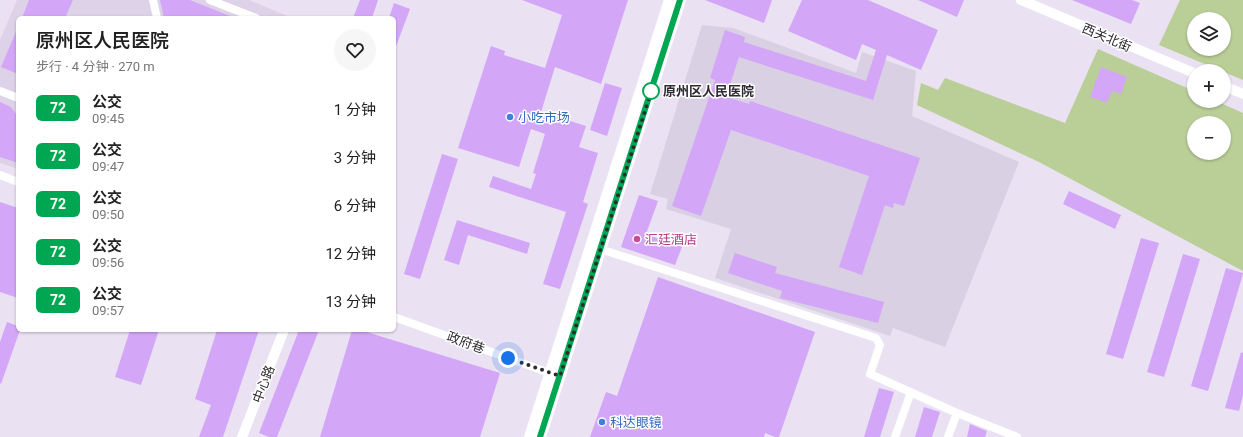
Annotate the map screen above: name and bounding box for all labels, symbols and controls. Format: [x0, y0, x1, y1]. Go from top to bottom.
map controls [1187, 12, 1231, 160]
button: layers [1187, 12, 1231, 56]
street label: 西关北街 [1080, 20, 1134, 55]
text: 原州区人民医院 [36, 29, 169, 52]
button: heart [334, 29, 376, 71]
text: 步行 · 4 分钟 · 270 m [36, 59, 155, 74]
button: + [1187, 64, 1231, 108]
marker: 原州区人民医院 [642, 82, 660, 100]
place label: 原州区人民医院 [663, 84, 754, 99]
text: 公交 [92, 93, 122, 111]
text: 72 [50, 100, 66, 116]
text: 1 分钟 [334, 101, 376, 119]
place label: 小吃市场 [518, 110, 570, 125]
text: 09:45 [92, 111, 124, 126]
marker: 小吃市场 [505, 112, 515, 122]
button: − [1187, 116, 1231, 160]
text: 公交 [92, 141, 122, 159]
text: 72 [50, 148, 66, 164]
text: 3 分钟 [334, 149, 376, 167]
text: 09:47 [92, 159, 124, 174]
text: 公交 [92, 189, 122, 207]
text: 72 [50, 196, 66, 212]
text: 6 分钟 [334, 197, 376, 215]
text: 09:50 [92, 207, 124, 222]
place label: 汇廷酒店 [645, 232, 697, 247]
marker: 汇廷酒店 [632, 234, 642, 244]
text: 公交 [92, 237, 122, 255]
text: 72 [50, 244, 66, 260]
text: 12 分钟 [325, 245, 376, 263]
text: 09:56 [92, 255, 124, 270]
text: 公交 [92, 285, 122, 303]
text: 72 [50, 292, 66, 308]
text: 13 分钟 [325, 293, 376, 311]
text: 09:57 [92, 303, 124, 318]
street label: 政府巷 [445, 329, 487, 356]
your location [498, 348, 518, 368]
street label: 中心路 [249, 363, 277, 405]
place label: 科达眼镜 [610, 415, 662, 430]
marker: 科达眼镜 [597, 417, 607, 427]

